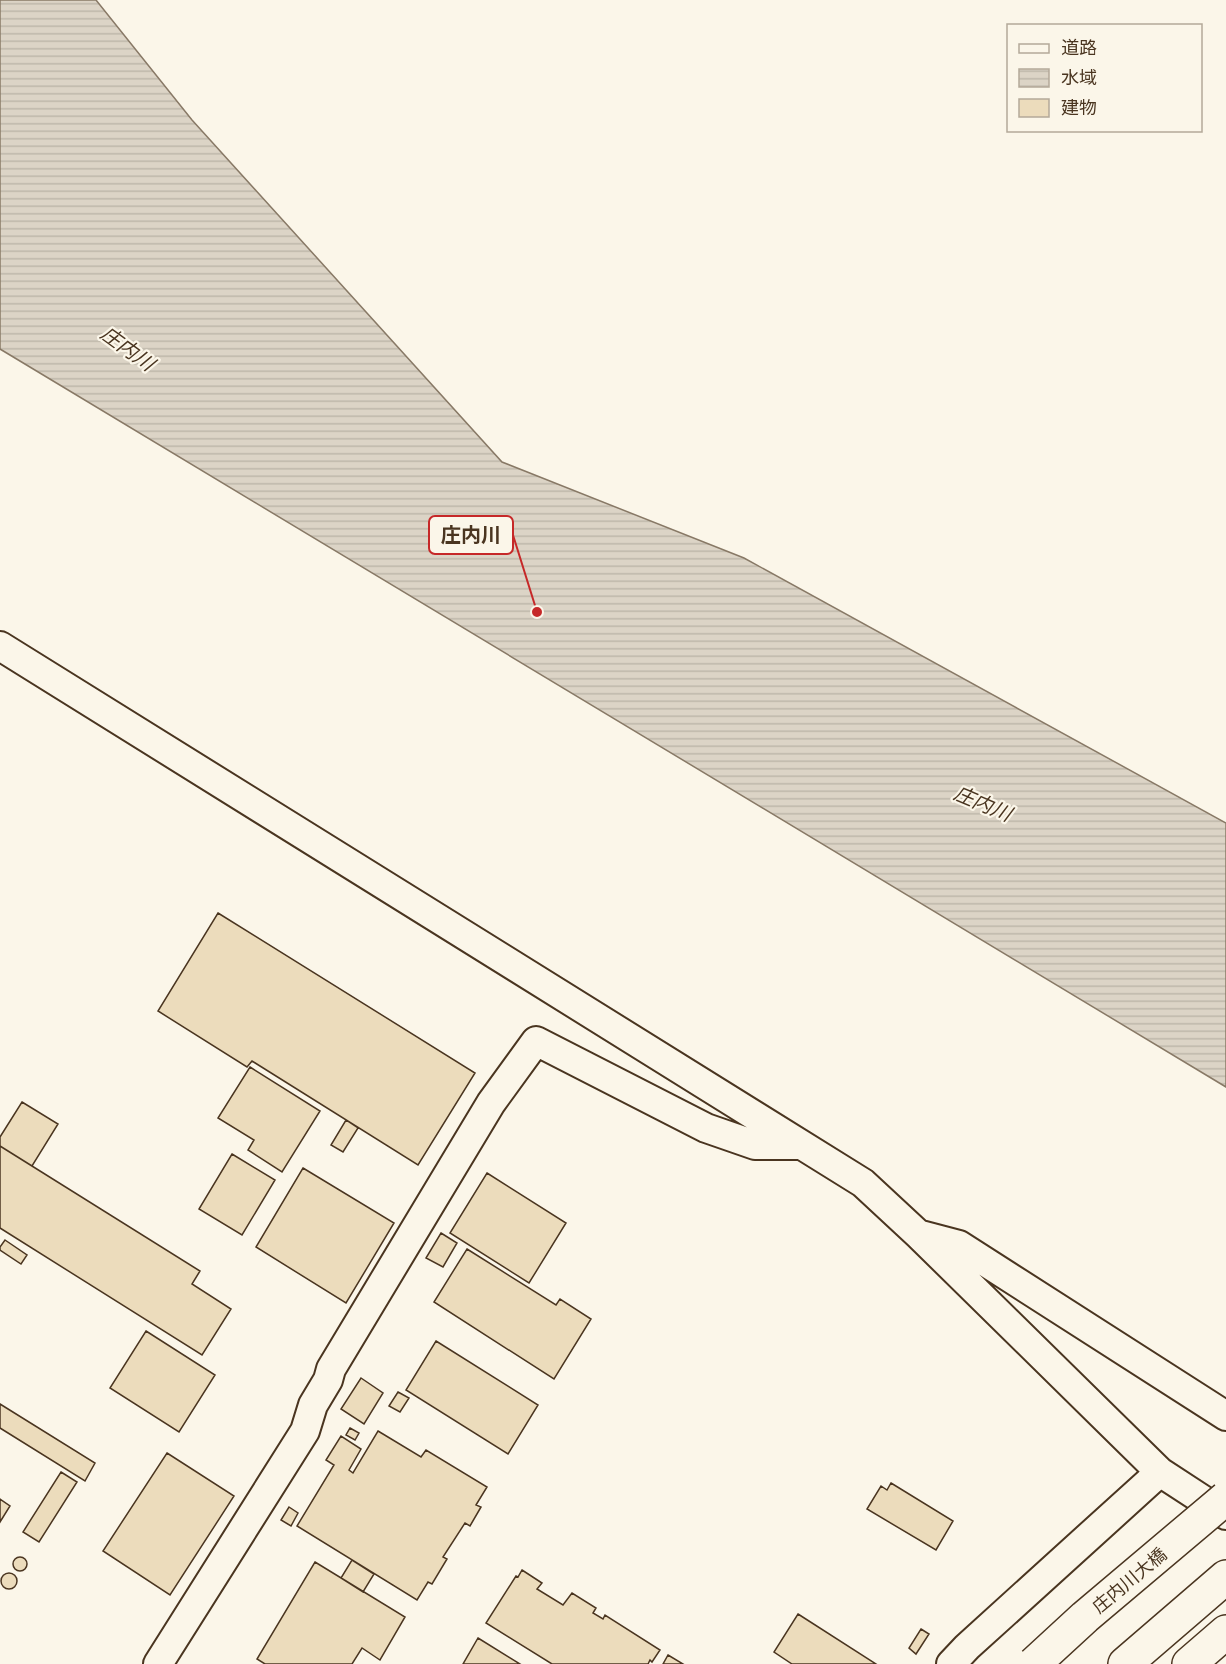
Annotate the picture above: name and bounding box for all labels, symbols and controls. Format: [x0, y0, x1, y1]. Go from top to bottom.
legend [1007, 24, 1202, 132]
text: 道路 [1061, 35, 1097, 59]
text: 水域 [1061, 65, 1097, 89]
text: 建物 [1061, 95, 1097, 119]
water label: 庄内川 [96, 319, 162, 378]
callout: 庄内川 [429, 516, 513, 554]
text: 庄内川 [441, 521, 501, 548]
water label: 庄内川 [950, 779, 1018, 828]
street label: 庄内川大橋 [1087, 1542, 1171, 1618]

